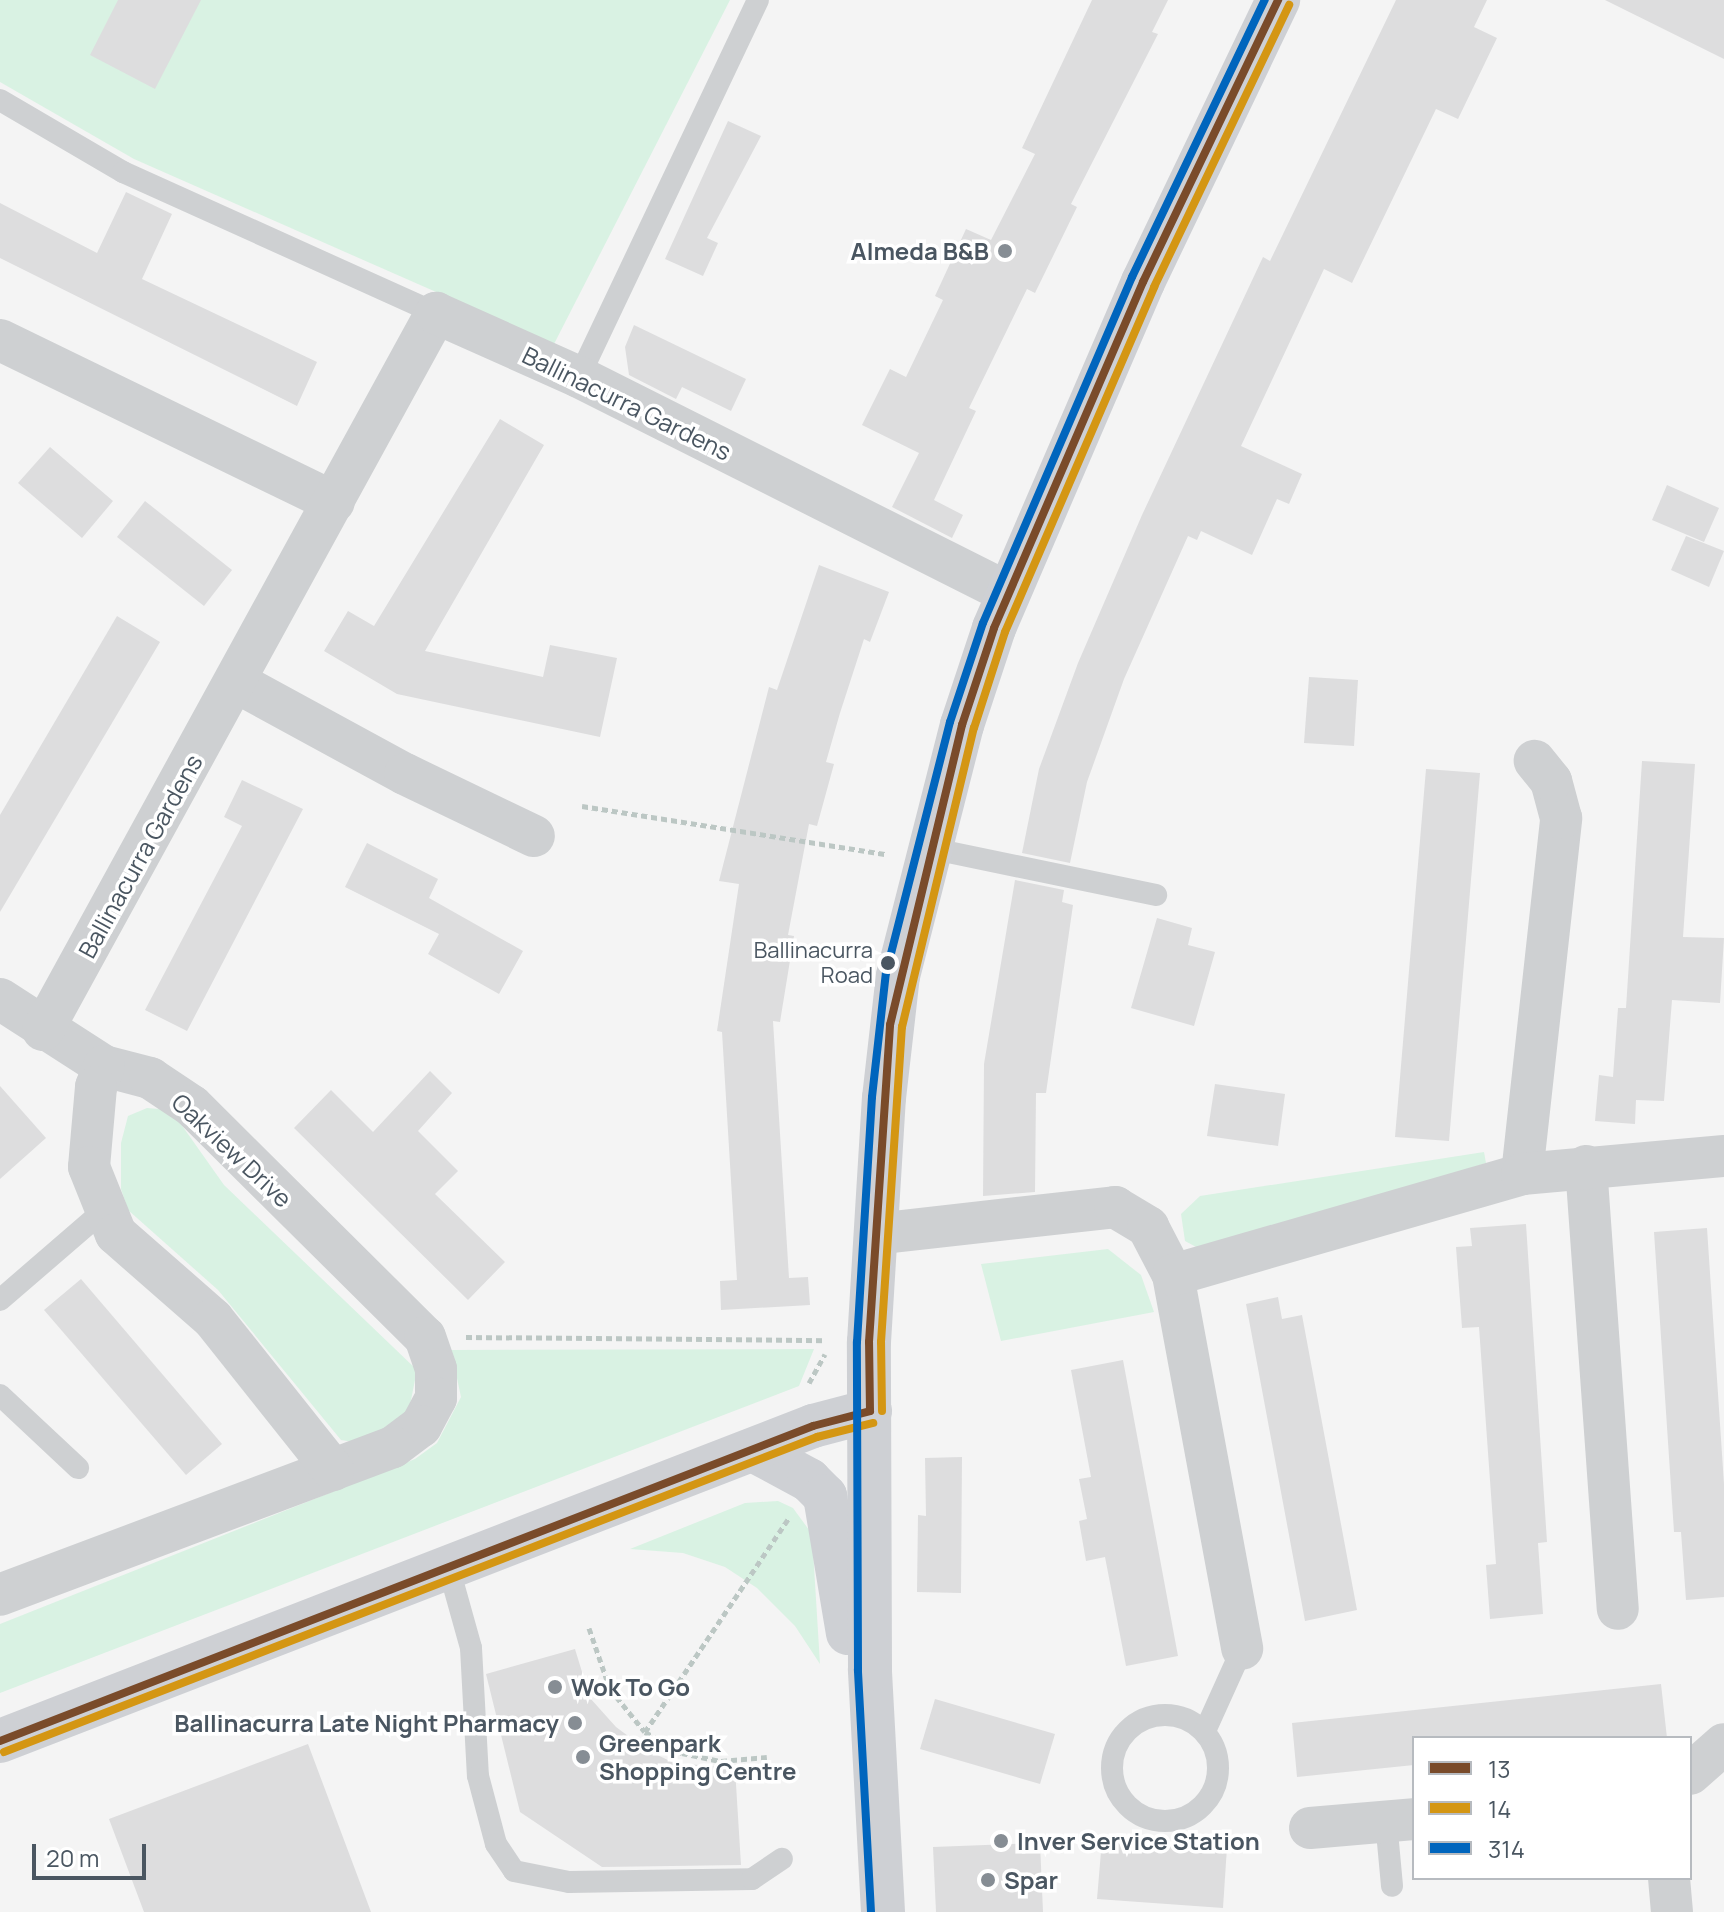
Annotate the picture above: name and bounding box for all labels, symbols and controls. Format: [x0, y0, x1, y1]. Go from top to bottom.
place label: Almeda B&B [851, 237, 989, 265]
marker: Almeda B&B [996, 242, 1014, 260]
street label: Ballinacurra Gardens [518, 340, 736, 466]
street label: Ballinacurra Gardens [72, 749, 208, 963]
place label: Ballinacurra Road [754, 937, 873, 988]
marker: Ballinacurra Road [880, 955, 896, 971]
street label: Oakview Drive [166, 1087, 298, 1213]
place label: Wok To Go [571, 1673, 690, 1701]
marker: Wok To Go [546, 1678, 564, 1696]
place label: Ballinacurra Late Night Pharmacy [174, 1709, 559, 1737]
marker: Ballinacurra Late Night Pharmacy [566, 1714, 584, 1732]
place label: Greenpark Shopping Centre [599, 1729, 797, 1785]
legend [1412, 1736, 1692, 1880]
marker: Greenpark Shopping Centre [574, 1748, 592, 1766]
text: 13 [1488, 1752, 1511, 1785]
text: 14 [1488, 1792, 1512, 1825]
place label: Inver Service Station [1017, 1827, 1260, 1855]
scale bar [36, 1828, 150, 1878]
marker: Inver Service Station [992, 1832, 1010, 1850]
text: 314 [1488, 1832, 1525, 1865]
text: 20 m [46, 1841, 99, 1874]
place label: Spar [1004, 1866, 1058, 1894]
marker: Spar [979, 1871, 997, 1889]

